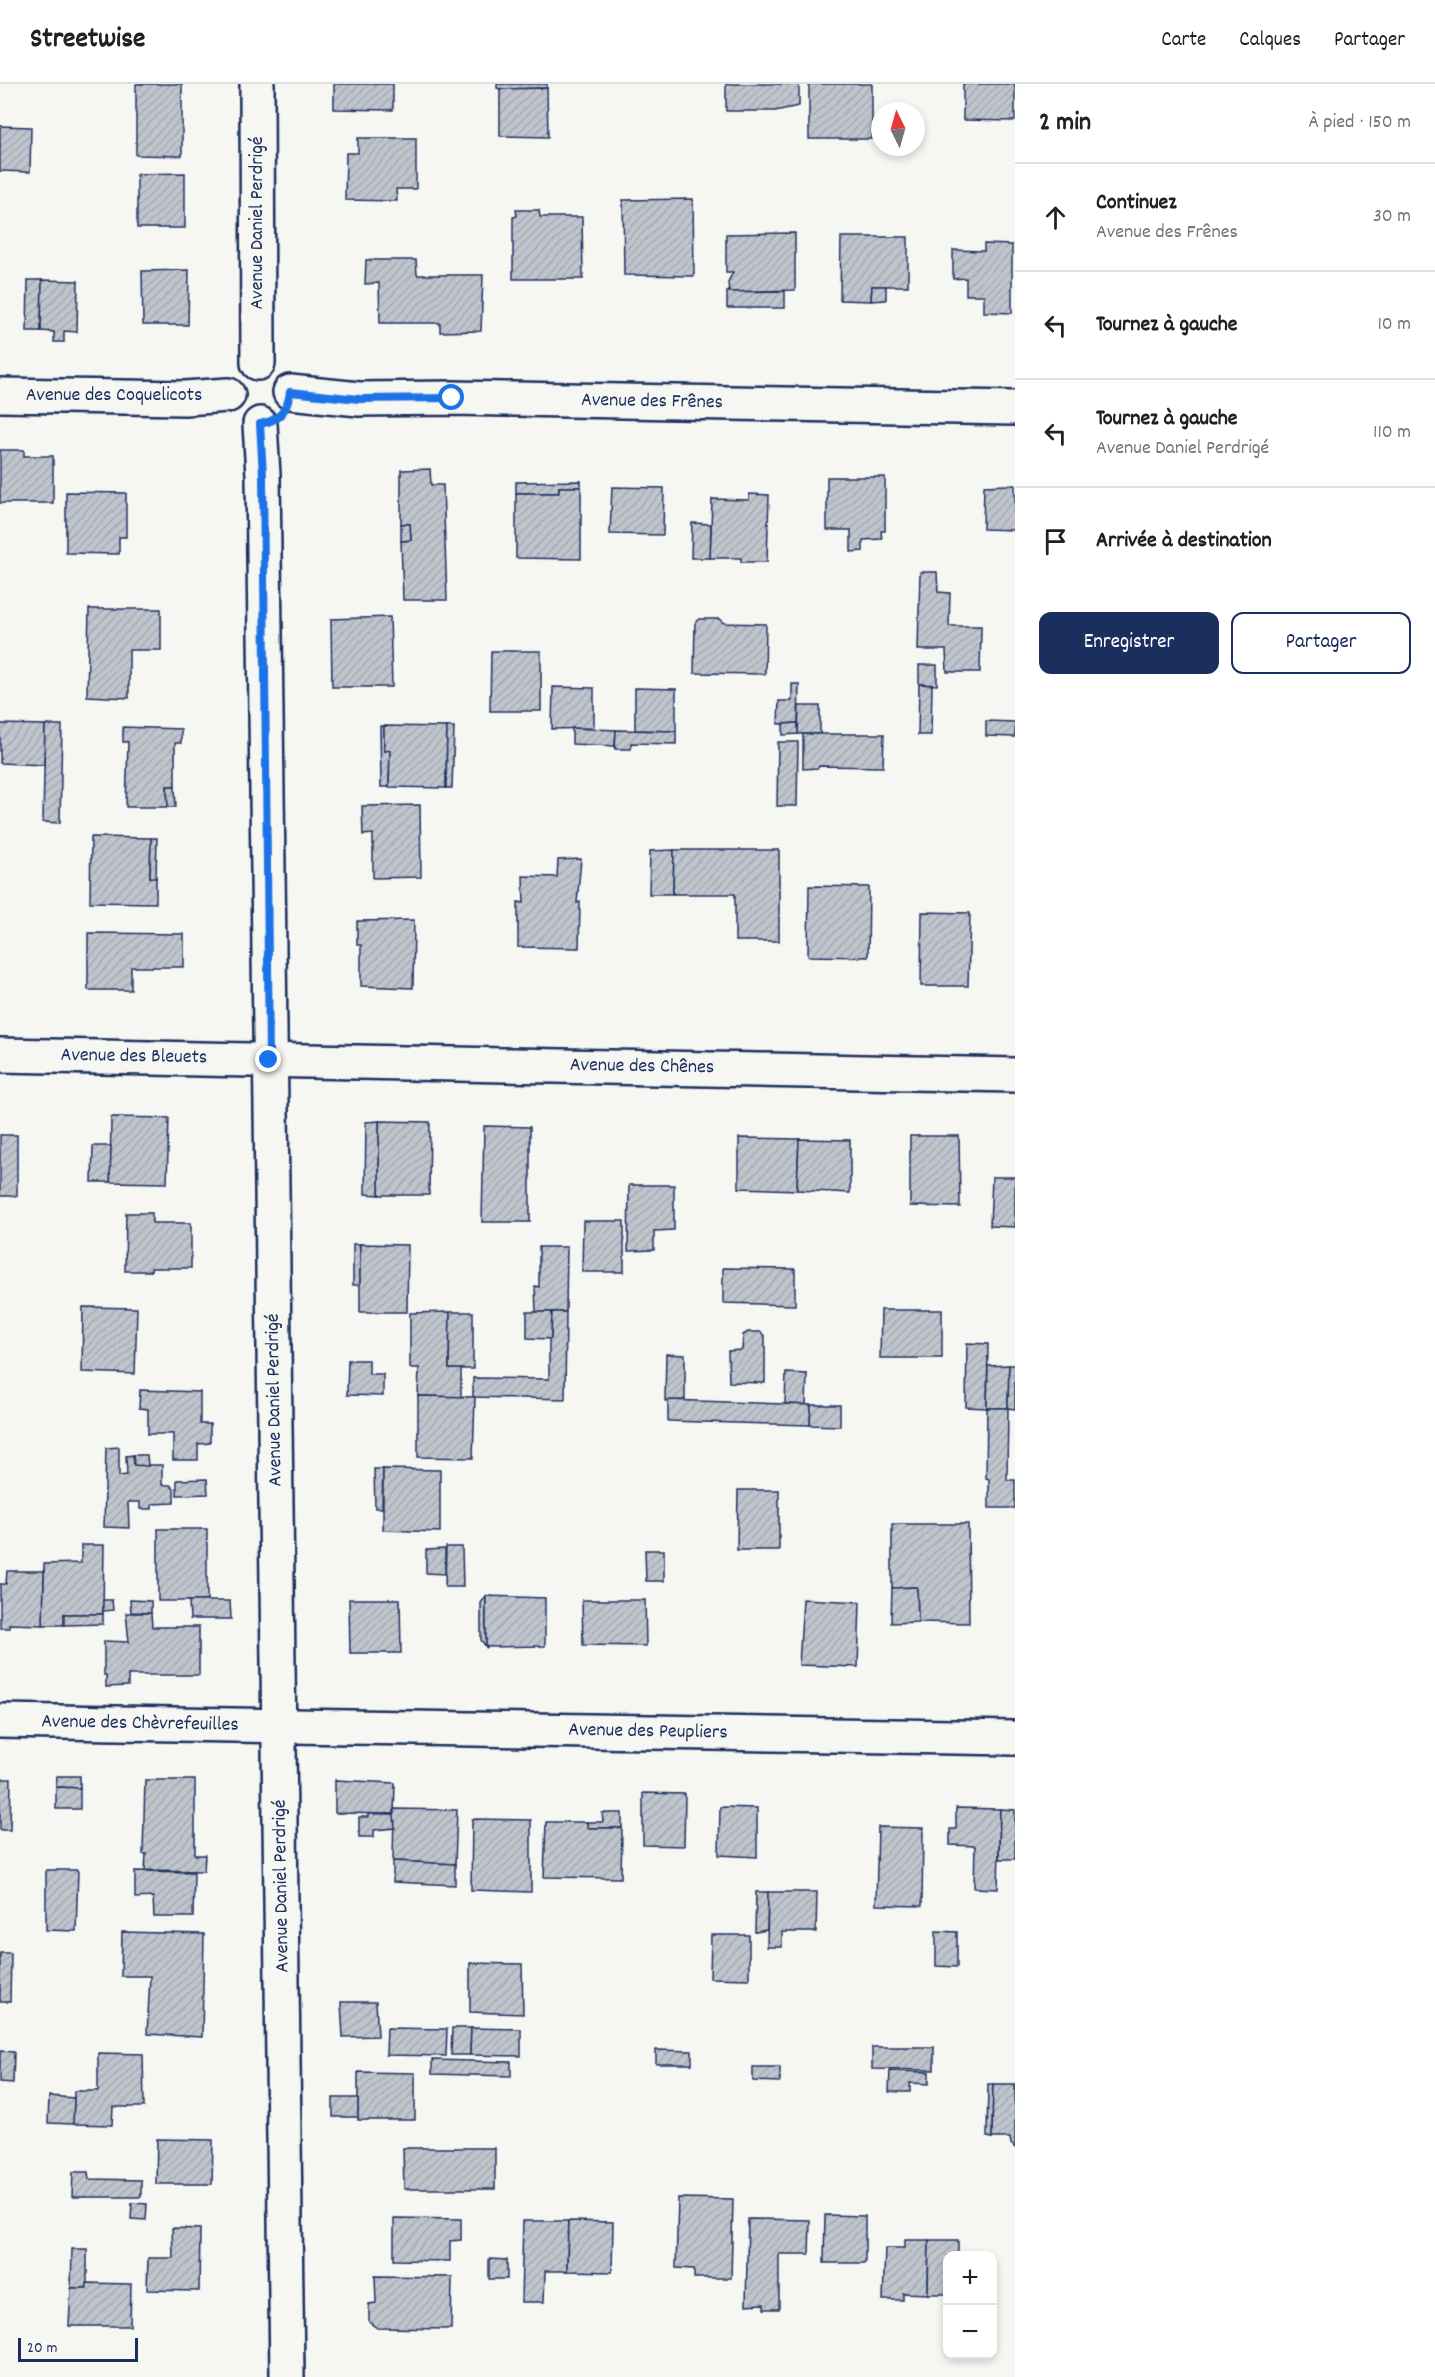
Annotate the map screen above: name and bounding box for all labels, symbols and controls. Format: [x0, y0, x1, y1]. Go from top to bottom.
text: Streetwise [30, 21, 145, 61]
text: Carte [1161, 26, 1206, 56]
text: Calques [1239, 26, 1301, 56]
text: Partager [1334, 26, 1405, 56]
north arrow [871, 102, 925, 156]
text: 2 min [1039, 105, 1091, 142]
text: À pied · 150 m [1308, 109, 1411, 137]
street label: Avenue Daniel Perdrigé [244, 136, 272, 310]
text: Continuez [1096, 188, 1177, 219]
icon: ahead [1039, 201, 1072, 234]
text: 30 m [1373, 203, 1411, 231]
text: Avenue des Frênes [1096, 219, 1238, 247]
icon: left [1039, 309, 1072, 342]
text: Tournez à gauche [1096, 310, 1238, 341]
text: 10 m [1377, 311, 1411, 339]
street label: Avenue des Coquelicots [26, 382, 202, 410]
route start [438, 384, 464, 410]
street label: Avenue des Frênes [581, 387, 723, 417]
text: Tournez à gauche [1096, 404, 1238, 435]
icon: left [1039, 417, 1072, 450]
text: 110 m [1373, 419, 1411, 447]
text: Avenue Daniel Perdrigé [1096, 435, 1269, 463]
icon: arrive [1039, 525, 1072, 558]
text: Arrivée à destination [1096, 526, 1272, 557]
button: Enregistrer [1039, 612, 1219, 674]
button: Partager [1231, 612, 1411, 674]
street label: Avenue des Bleuets [60, 1042, 208, 1072]
route end [255, 1046, 281, 1072]
street label: Avenue des Chênes [569, 1052, 715, 1082]
street label: Avenue Daniel Perdrigé [259, 1313, 291, 1487]
street label: Avenue des Chèvrefeuilles [41, 1708, 239, 1740]
street label: Avenue des Peupliers [568, 1717, 728, 1747]
street label: Avenue Daniel Perdrigé [266, 1799, 298, 1973]
map controls [943, 2251, 997, 2359]
button: + [943, 2251, 997, 2305]
button: − [943, 2305, 997, 2359]
scale bar [18, 2335, 138, 2362]
text: 20 m [27, 2337, 57, 2360]

